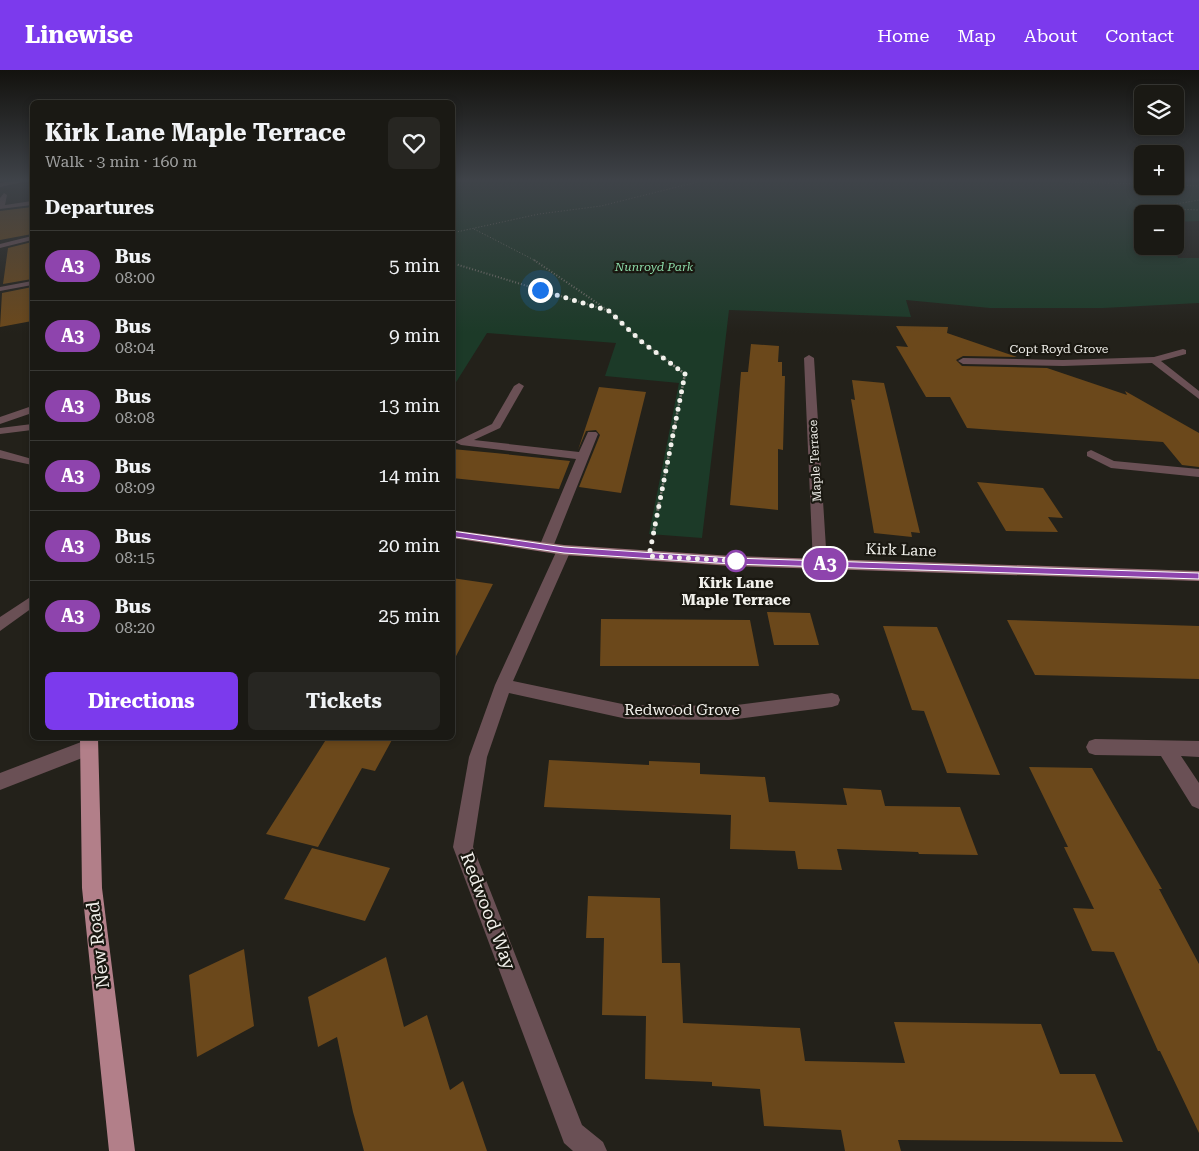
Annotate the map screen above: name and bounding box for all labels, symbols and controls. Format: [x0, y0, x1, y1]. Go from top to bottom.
text: Linewise [25, 21, 133, 49]
text: Home [877, 25, 929, 46]
text: Map [957, 25, 996, 46]
text: About [1024, 25, 1077, 46]
text: Contact [1105, 25, 1174, 46]
map controls [1134, 85, 1184, 255]
button: layers [1134, 85, 1184, 135]
button: heart [388, 117, 440, 169]
text: Kirk Lane Maple Terrace [45, 119, 346, 147]
button: + [1134, 145, 1184, 195]
text: Walk · 3 min · 160 m [45, 152, 197, 171]
text: Departures [45, 196, 154, 219]
button: − [1134, 205, 1184, 255]
text: Bus [115, 245, 151, 268]
text: 5 min [389, 254, 440, 277]
text: A3 [61, 255, 84, 276]
park label: Nunroyd Park [614, 260, 694, 274]
text: 08:00 [115, 268, 155, 287]
your location [528, 278, 553, 303]
text: Bus [115, 315, 151, 338]
text: 9 min [389, 324, 440, 347]
text: A3 [61, 325, 84, 346]
text: 08:04 [115, 338, 155, 357]
street label: Copt Royd Grove [1010, 342, 1109, 356]
text: Bus [115, 385, 151, 408]
text: 13 min [378, 394, 440, 417]
text: A3 [61, 395, 84, 416]
text: 08:08 [115, 408, 155, 427]
street label: Maple Terrace [806, 419, 824, 502]
text: Bus [115, 455, 151, 478]
text: 14 min [378, 464, 440, 487]
text: A3 [61, 465, 84, 486]
text: 08:09 [115, 478, 155, 497]
text: Bus [115, 525, 151, 548]
text: 20 min [378, 534, 440, 557]
text: A3 [61, 535, 84, 556]
street label: Kirk Lane [865, 540, 937, 560]
text: 08:15 [115, 548, 155, 567]
line badge: A3 [802, 548, 848, 580]
marker: Kirk Lane Maple Terrace [725, 550, 747, 572]
text: A3 [813, 553, 837, 574]
place label: Kirk Lane Maple Terrace [681, 574, 791, 609]
text: Bus [115, 595, 151, 618]
text: 25 min [378, 604, 440, 627]
text: A3 [61, 605, 84, 626]
text: 08:20 [115, 618, 155, 637]
button: Directions [45, 672, 238, 730]
button: Tickets [248, 672, 440, 730]
street label: Redwood Grove [624, 701, 740, 719]
street label: Redwood Way [456, 849, 521, 973]
street label: New Road [82, 900, 113, 990]

